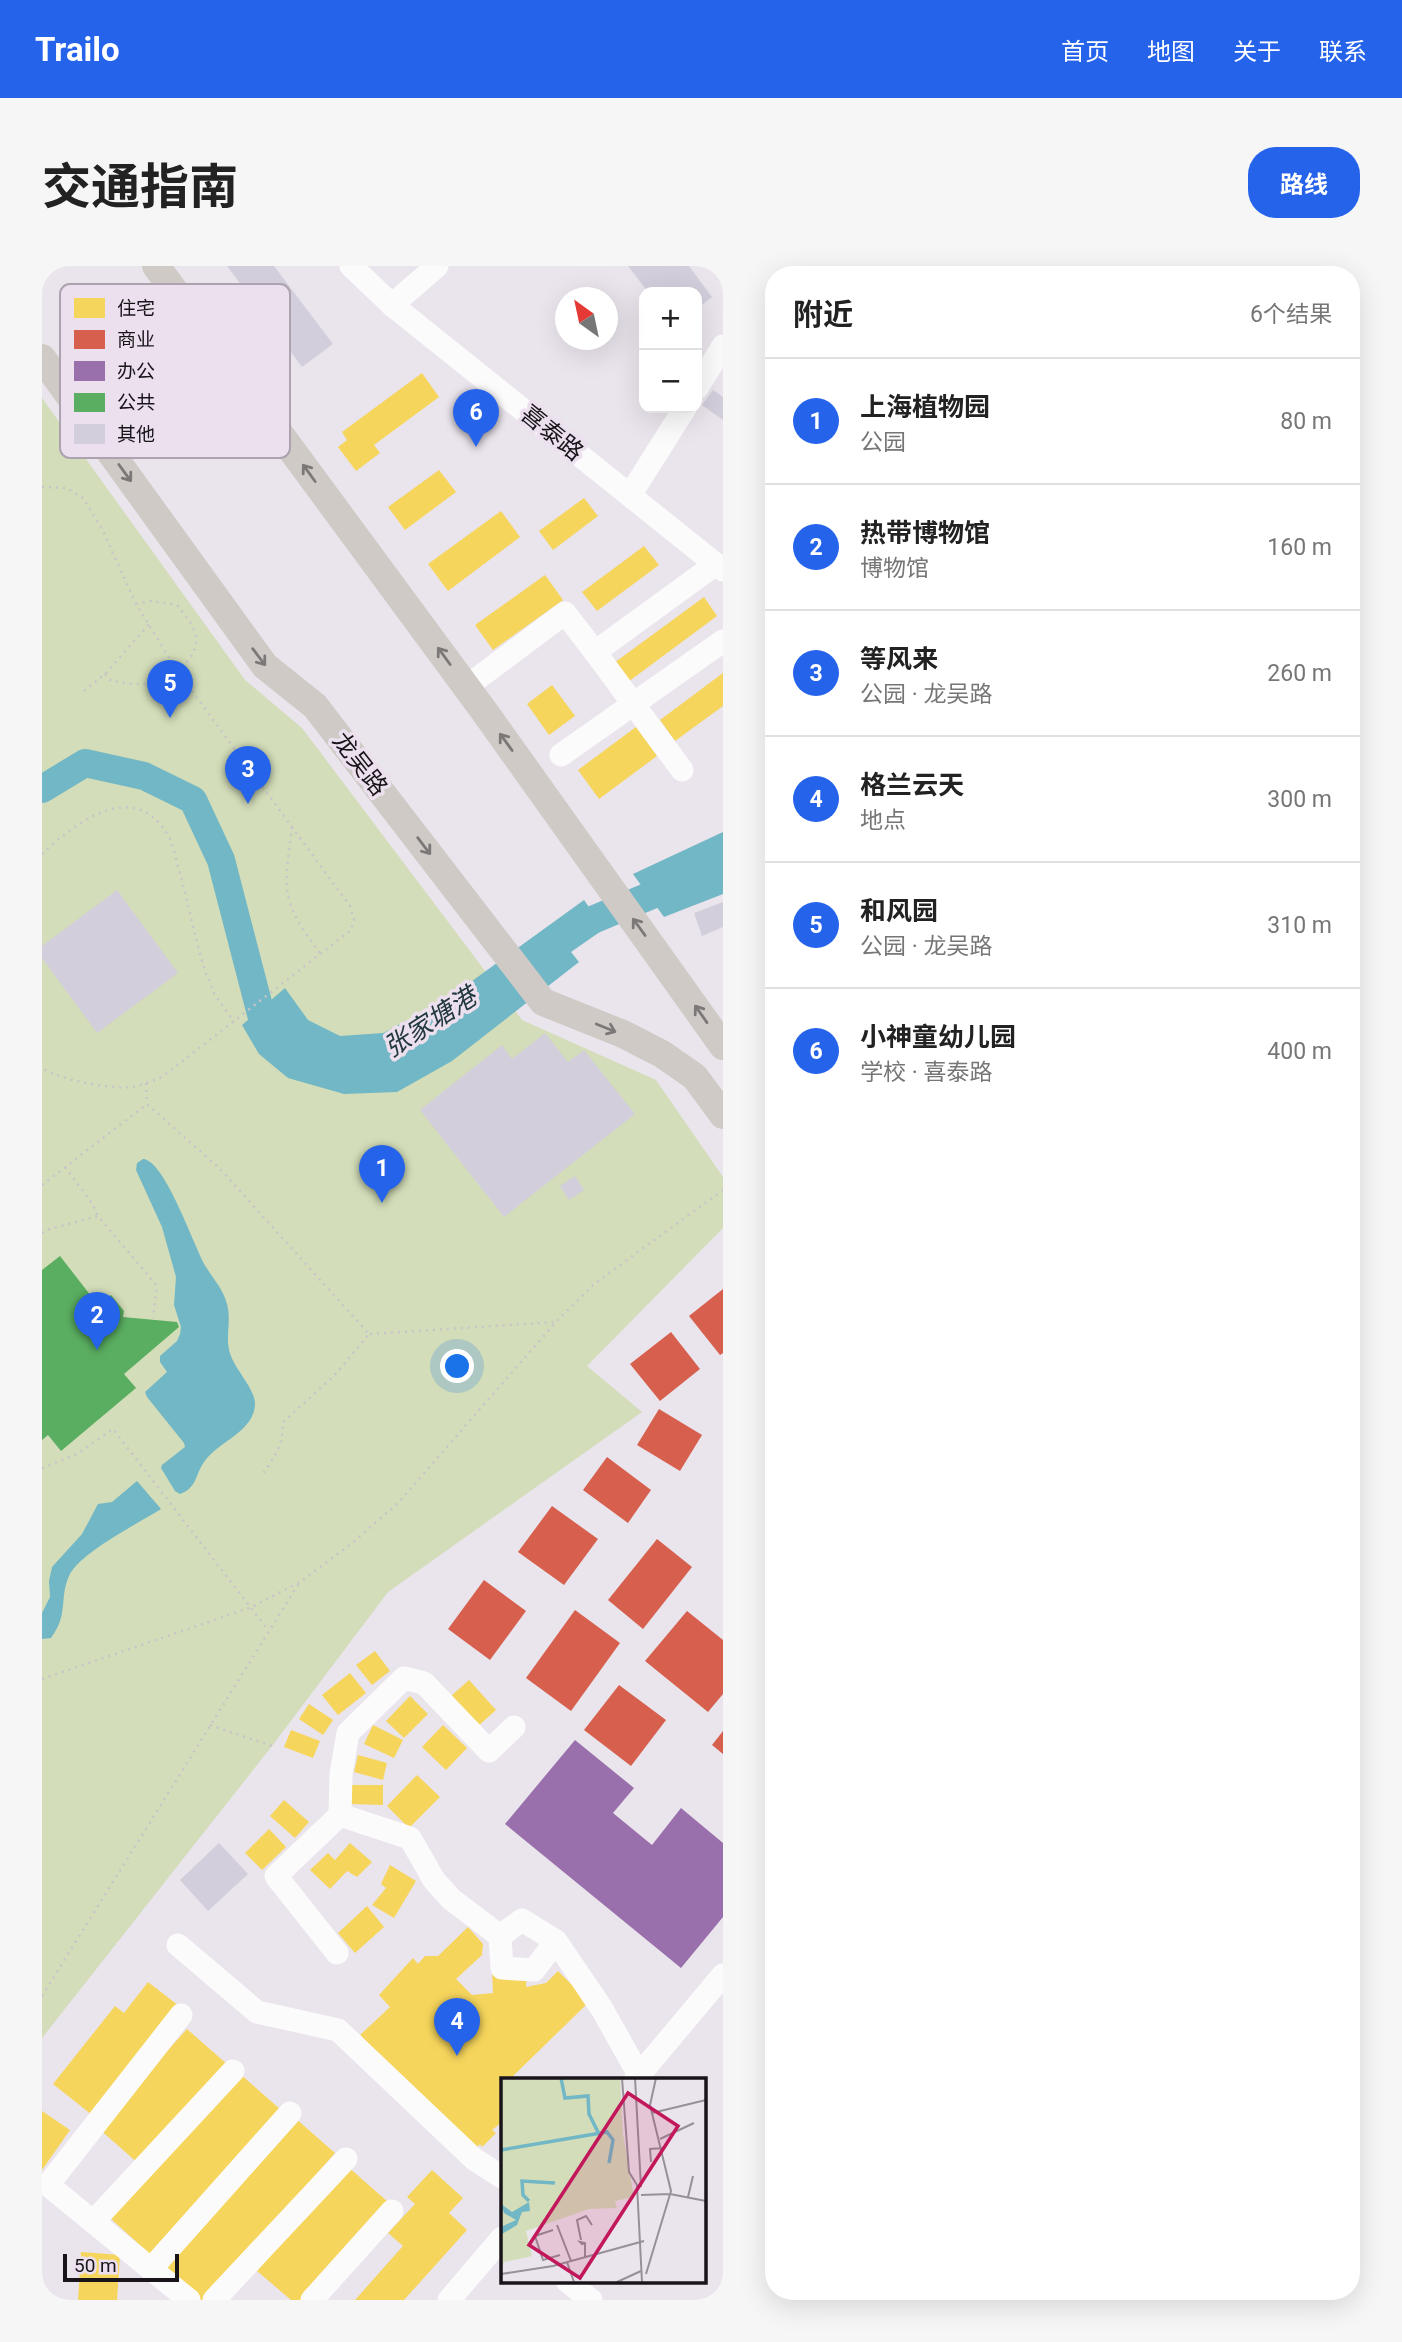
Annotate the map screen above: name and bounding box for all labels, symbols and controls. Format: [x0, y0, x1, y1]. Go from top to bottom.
text: Trailo [35, 30, 120, 69]
text: 首页 [1061, 38, 1109, 66]
text: 地图 [1147, 38, 1195, 66]
text: 关于 [1233, 38, 1281, 66]
text: 联系 [1319, 38, 1367, 66]
button: 路线 [1248, 147, 1360, 218]
text: 交通指南 [42, 159, 238, 216]
legend [60, 284, 290, 458]
north arrow [555, 287, 618, 350]
map controls [639, 287, 702, 413]
button: + [639, 287, 702, 350]
text: 住宅 [117, 297, 155, 320]
text: 附近 [793, 297, 853, 332]
text: 6个结果 [1250, 301, 1332, 328]
text: 商业 [117, 328, 155, 351]
button: − [639, 350, 702, 413]
text: 办公 [117, 360, 155, 383]
pin: 6 [453, 389, 499, 447]
text: 公共 [117, 391, 155, 414]
text: 上海植物园 [860, 392, 990, 422]
street label: 喜泰路 [515, 399, 589, 467]
text: 1 [809, 408, 823, 435]
text: 80 m [1280, 408, 1332, 435]
text: 其他 [117, 423, 155, 446]
text: 公园 [860, 429, 906, 456]
one-way arrow [118, 463, 132, 482]
one-way arrow [302, 464, 316, 483]
text: 热带博物馆 [860, 518, 990, 548]
text: 2 [809, 534, 823, 561]
text: 160 m [1267, 534, 1332, 561]
text: 博物馆 [860, 555, 929, 582]
text: 等风来 [860, 644, 938, 674]
one-way arrow [251, 647, 266, 666]
one-way arrow [437, 647, 452, 666]
pin: 5 [147, 660, 193, 718]
text: 3 [809, 660, 823, 687]
text: 260 m [1267, 660, 1332, 687]
text: 公园 · 龙吴路 [860, 681, 992, 708]
street label: 龙吴路 [327, 727, 393, 801]
one-way arrow [499, 733, 514, 752]
pin: 3 [225, 746, 271, 804]
text: 格兰云天 [860, 770, 964, 800]
text: 4 [809, 786, 823, 813]
text: 300 m [1267, 786, 1332, 813]
text: 地点 [860, 807, 906, 834]
one-way arrow [416, 836, 431, 854]
text: 和风园 [860, 896, 938, 926]
text: 5 [809, 912, 823, 939]
text: 310 m [1267, 912, 1332, 939]
one-way arrow [632, 918, 647, 937]
text: 公园 · 龙吴路 [860, 933, 992, 960]
water label: 张家塘港 [378, 979, 485, 1063]
one-way arrow [694, 1005, 708, 1024]
one-way arrow [595, 1022, 616, 1035]
text: 小神童幼儿园 [860, 1022, 1016, 1052]
text: 6 [809, 1038, 823, 1065]
text: 400 m [1267, 1038, 1332, 1065]
text: 学校 · 喜泰路 [860, 1059, 992, 1086]
pin: 1 [359, 1145, 405, 1203]
pin: 2 [74, 1292, 120, 1350]
your location [440, 1349, 474, 1383]
pin: 4 [434, 1998, 480, 2056]
inset map [501, 2078, 706, 2282]
scale bar [63, 2251, 178, 2283]
text: 50 m [74, 2254, 117, 2277]

